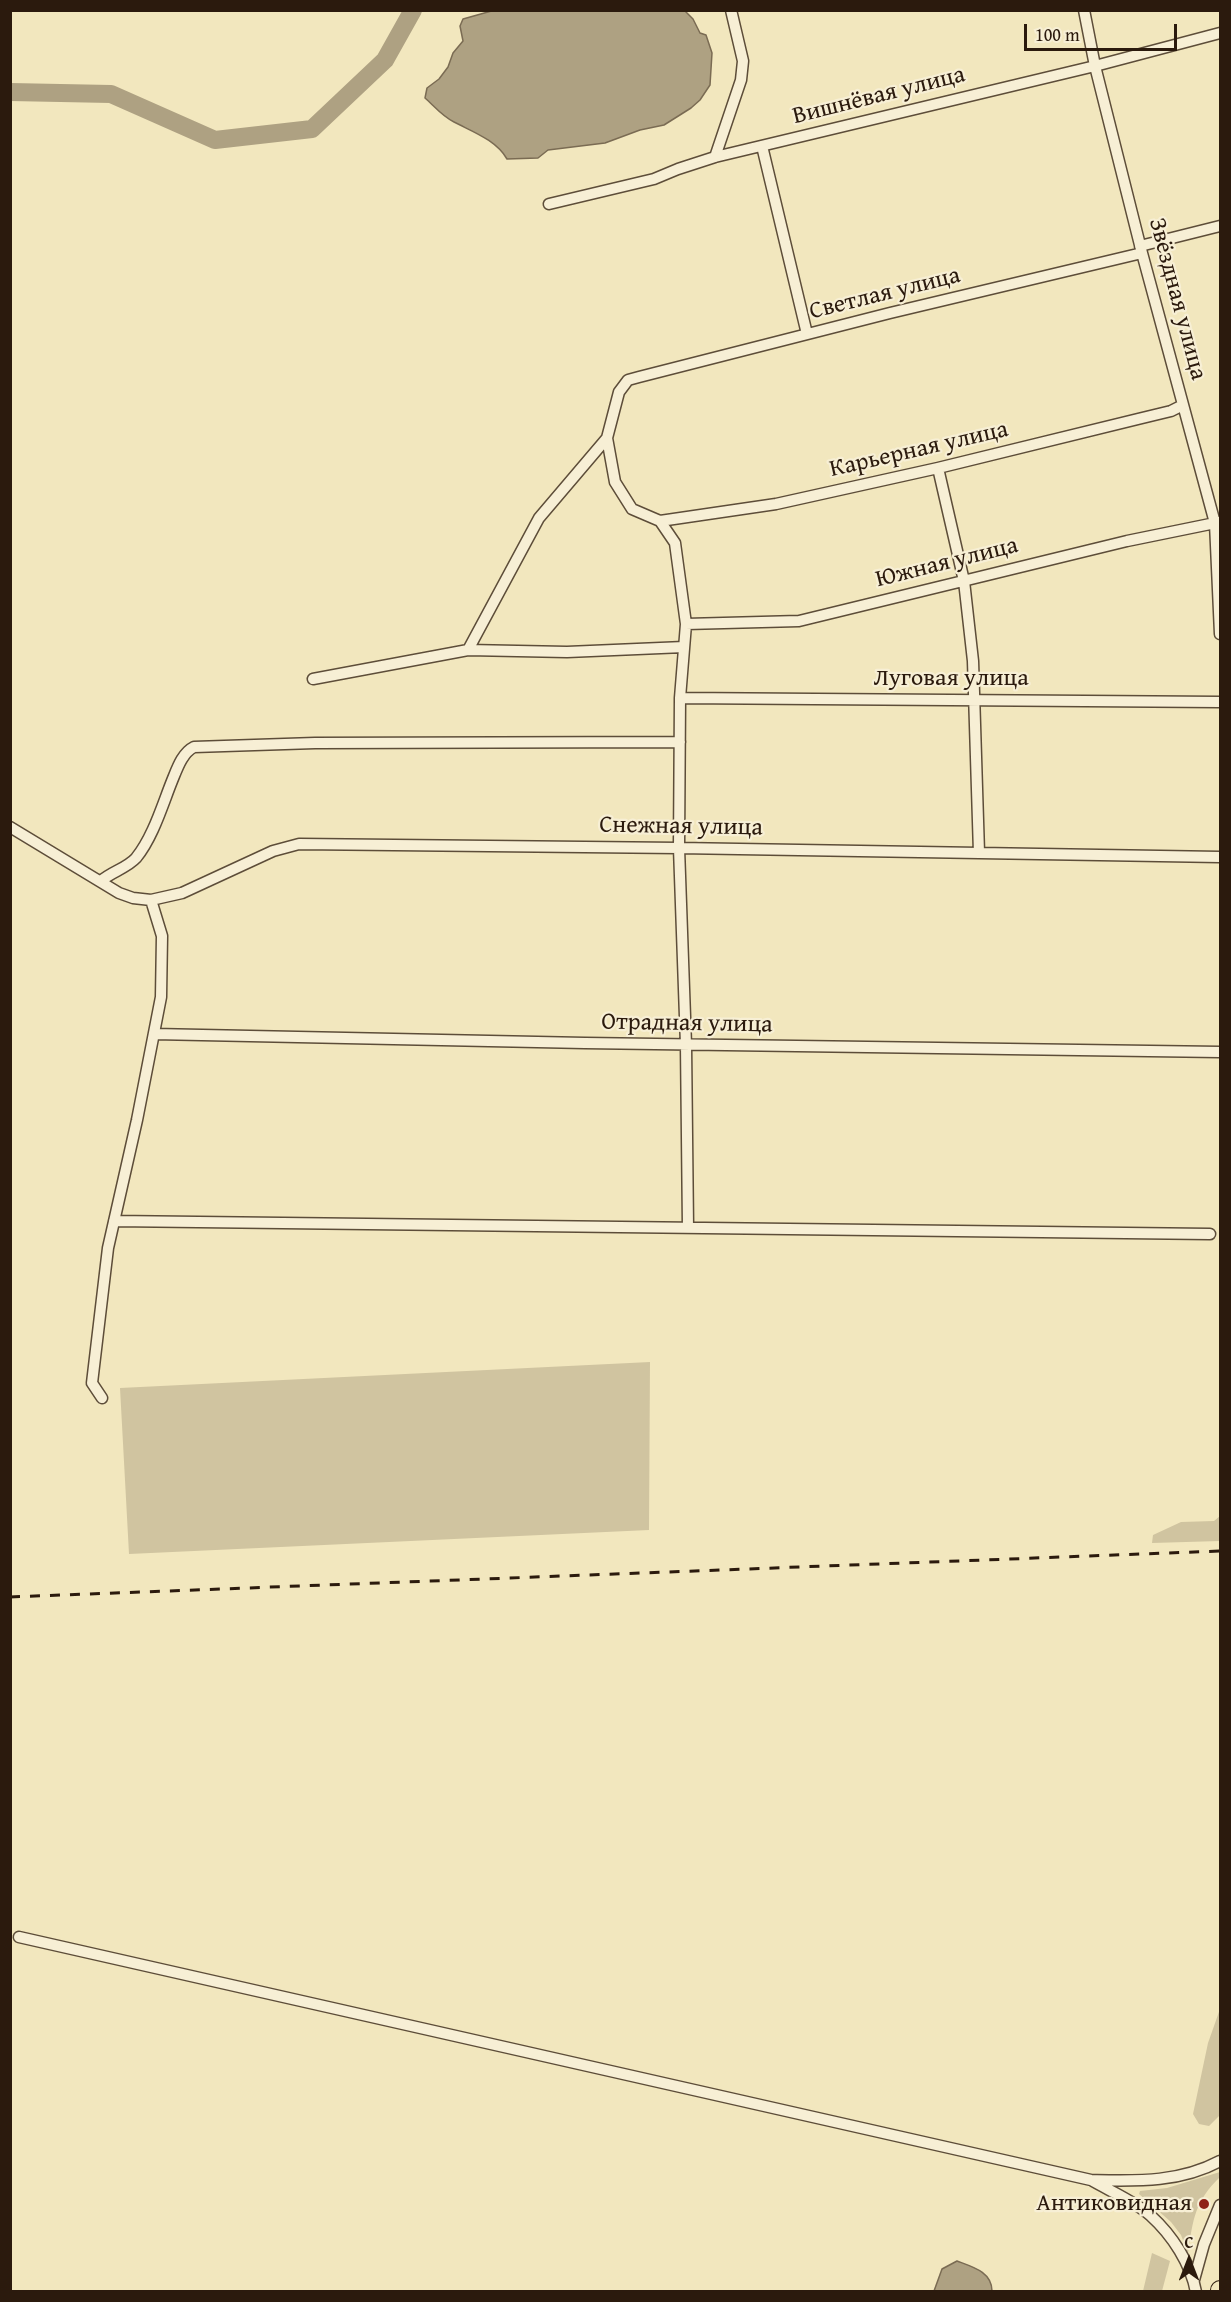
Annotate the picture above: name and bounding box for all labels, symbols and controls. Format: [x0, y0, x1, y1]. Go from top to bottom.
scale bar [1027, 12, 1180, 50]
text: 100 m [1035, 21, 1080, 48]
street label: Вишнёвая улица [790, 61, 968, 131]
street label: Звёздная улица [1142, 215, 1212, 383]
street label: Светлая улица [807, 261, 963, 327]
street label: Карьерная улица [827, 415, 1011, 485]
street label: Южная улица [873, 531, 1021, 595]
street label: Луговая улица [873, 665, 1029, 693]
street label: Снежная улица [599, 811, 763, 843]
street label: Отрадная улица [601, 1008, 773, 1040]
place label: Антиковидная [1036, 2190, 1192, 2218]
marker: Антиковидная [1197, 2197, 1211, 2211]
north arrow [1159, 2230, 1219, 2290]
text: С [1184, 2230, 1194, 2254]

